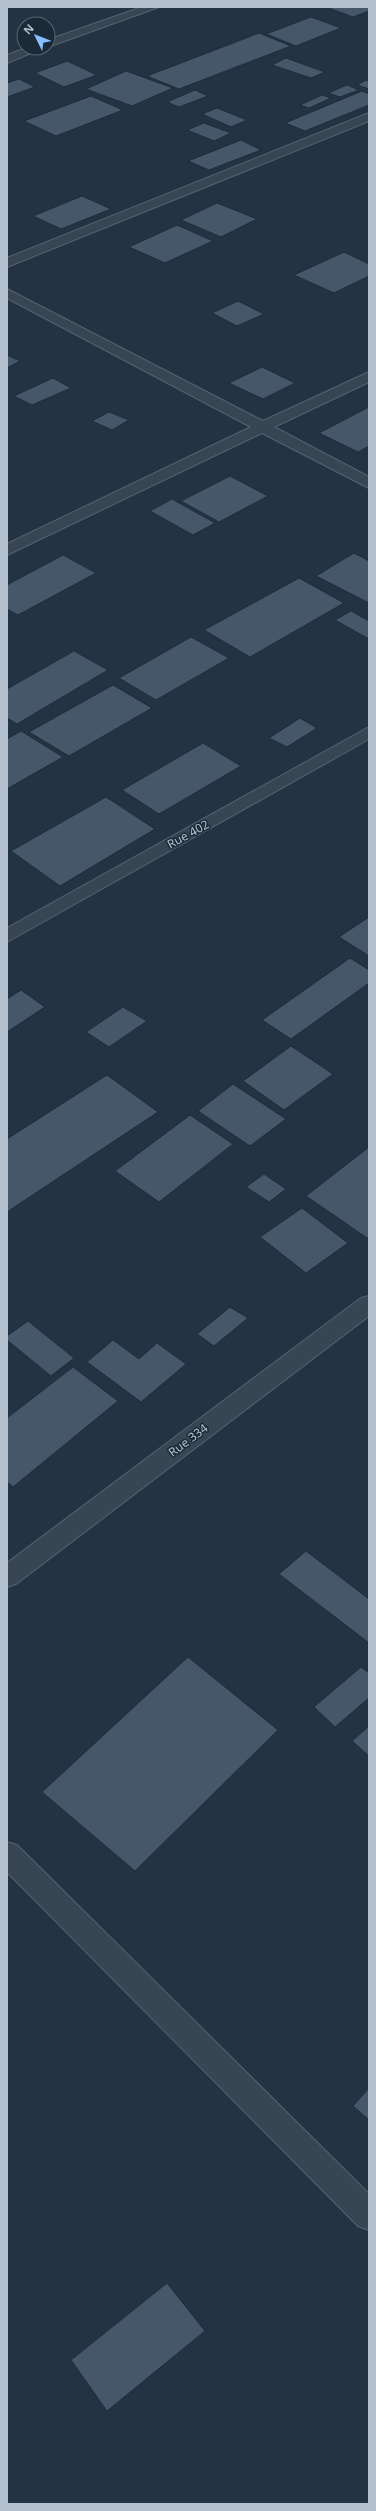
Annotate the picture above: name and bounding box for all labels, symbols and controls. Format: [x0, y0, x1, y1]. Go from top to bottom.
north arrow [16, 16, 56, 56]
text: N [20, 20, 37, 37]
street label: Rue 402 [164, 816, 212, 852]
street label: Rue 334 [165, 1419, 211, 1460]

